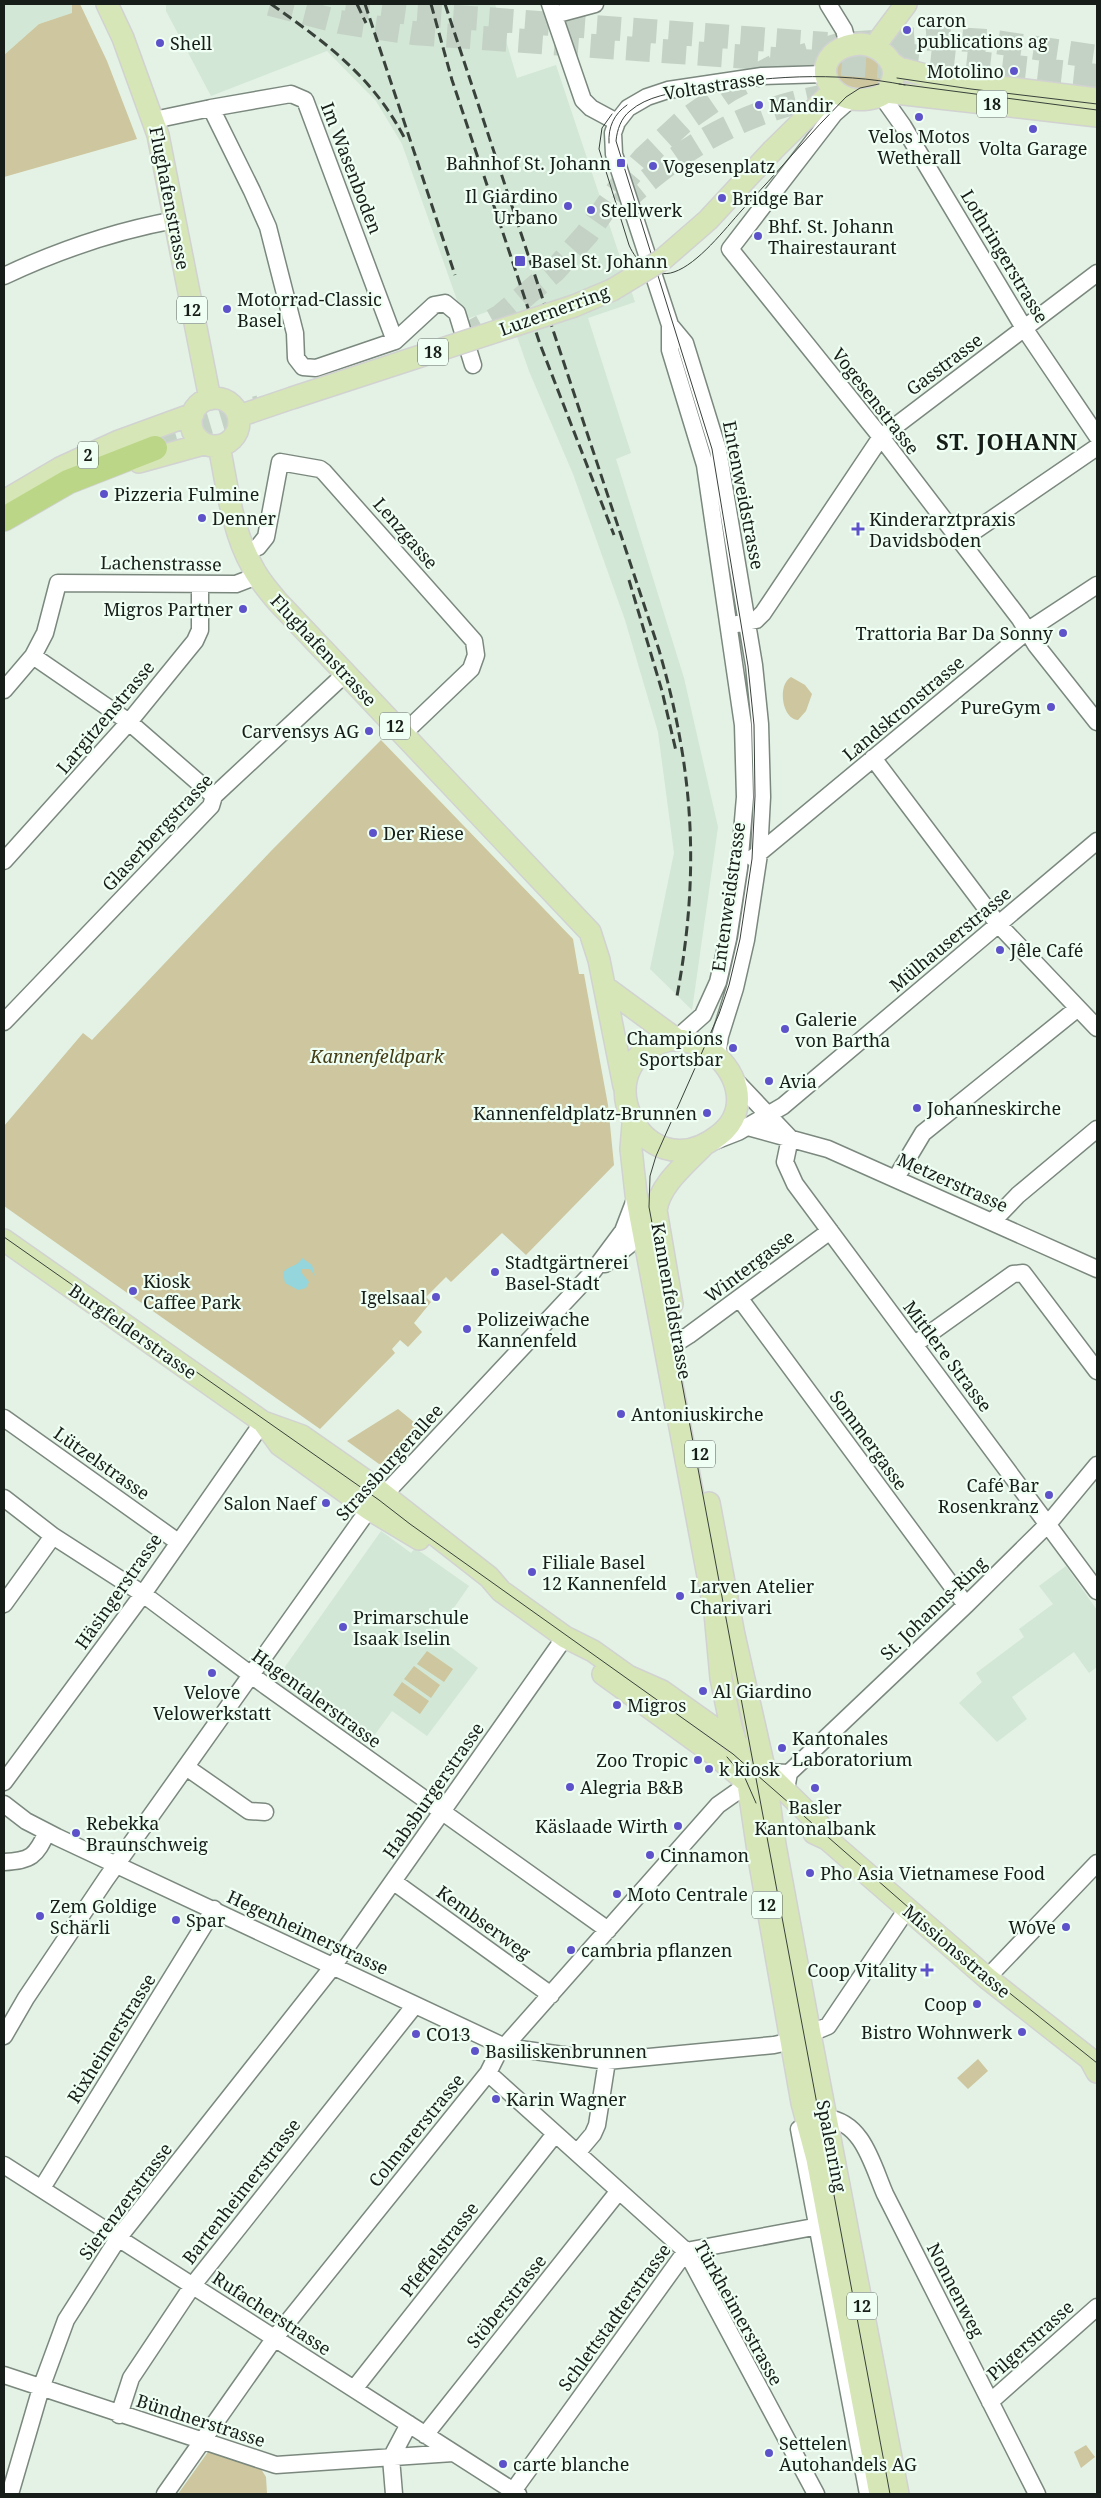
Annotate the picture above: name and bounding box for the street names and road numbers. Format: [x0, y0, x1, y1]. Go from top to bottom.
street label: Voltastrasse [662, 65, 766, 105]
road number: 18 [977, 90, 1007, 118]
street label: Im Wasenboden [316, 99, 388, 238]
street label: Flughafenstrasse [144, 124, 196, 272]
street label: Lothringerstrasse [956, 185, 1054, 327]
street label: Luzernerring [496, 279, 613, 341]
road number: 12 [177, 296, 207, 324]
street label: Gasstrasse [901, 327, 987, 401]
road number: 18 [418, 338, 448, 366]
street label: Vogesenstrasse [827, 343, 925, 459]
street label: Entenweidstrasse [718, 419, 770, 571]
road number: 2 [78, 442, 98, 468]
street label: Lenzgasse [368, 492, 444, 574]
street label: Lachenstrasse [100, 550, 222, 576]
street label: Flughafenstrasse [266, 589, 382, 711]
street label: Landskronstrasse [837, 650, 969, 766]
street label: Largitzenstrasse [51, 655, 159, 779]
road number: 12 [380, 712, 410, 739]
street label: Glaserbergstrasse [96, 768, 218, 896]
street label: Entenweidstrasse [706, 821, 750, 973]
street label: Mülhauserstrasse [884, 881, 1016, 997]
street label: Metzerstrasse [894, 1147, 1012, 1217]
street label: Kannenfeldstrasse [646, 1221, 698, 1381]
street label: Wintergasse [699, 1224, 799, 1308]
street label: Burgfelderstrasse [64, 1278, 202, 1384]
street label: Mittlere Strasse [898, 1295, 998, 1417]
street label: Sommergasse [825, 1385, 913, 1495]
street label: Strassburgerallee [330, 1398, 448, 1526]
street label: Lützelstrasse [49, 1421, 155, 1505]
road number: 12 [685, 1440, 715, 1468]
street label: Häsingerstrasse [69, 1528, 167, 1654]
street label: St. Johanns-Ring [875, 1551, 992, 1665]
street label: Hagentalerstrasse [248, 1643, 386, 1753]
street label: Habsburgerstrasse [377, 1717, 489, 1863]
street label: Kembserweg [432, 1880, 536, 1965]
street label: Hegenheimerstrasse [223, 1884, 393, 1980]
road number: 12 [752, 1892, 782, 1918]
street label: Missionsstrasse [898, 1899, 1016, 2003]
street label: Rixheimerstrasse [61, 1969, 161, 2107]
street label: Colmarerstrasse [363, 2068, 469, 2192]
street label: Spalenring [811, 2098, 853, 2194]
street label: Bartenheimerstrasse [177, 2113, 305, 2269]
street label: Sierenzerstrasse [73, 2138, 177, 2264]
street label: Pfeffelstrasse [395, 2197, 483, 2301]
street label: Türkheimerstrasse [689, 2236, 789, 2390]
street label: Nonnenweg [922, 2238, 990, 2342]
street label: Schlettstadterstrasse [552, 2239, 676, 2395]
street label: Stöberstrasse [461, 2249, 551, 2353]
street label: Rufacherstrasse [208, 2266, 336, 2360]
road number: 12 [847, 2292, 877, 2320]
street label: Pilgerstrasse [982, 2295, 1078, 2385]
street label: Bündnerstrasse [133, 2388, 269, 2452]

